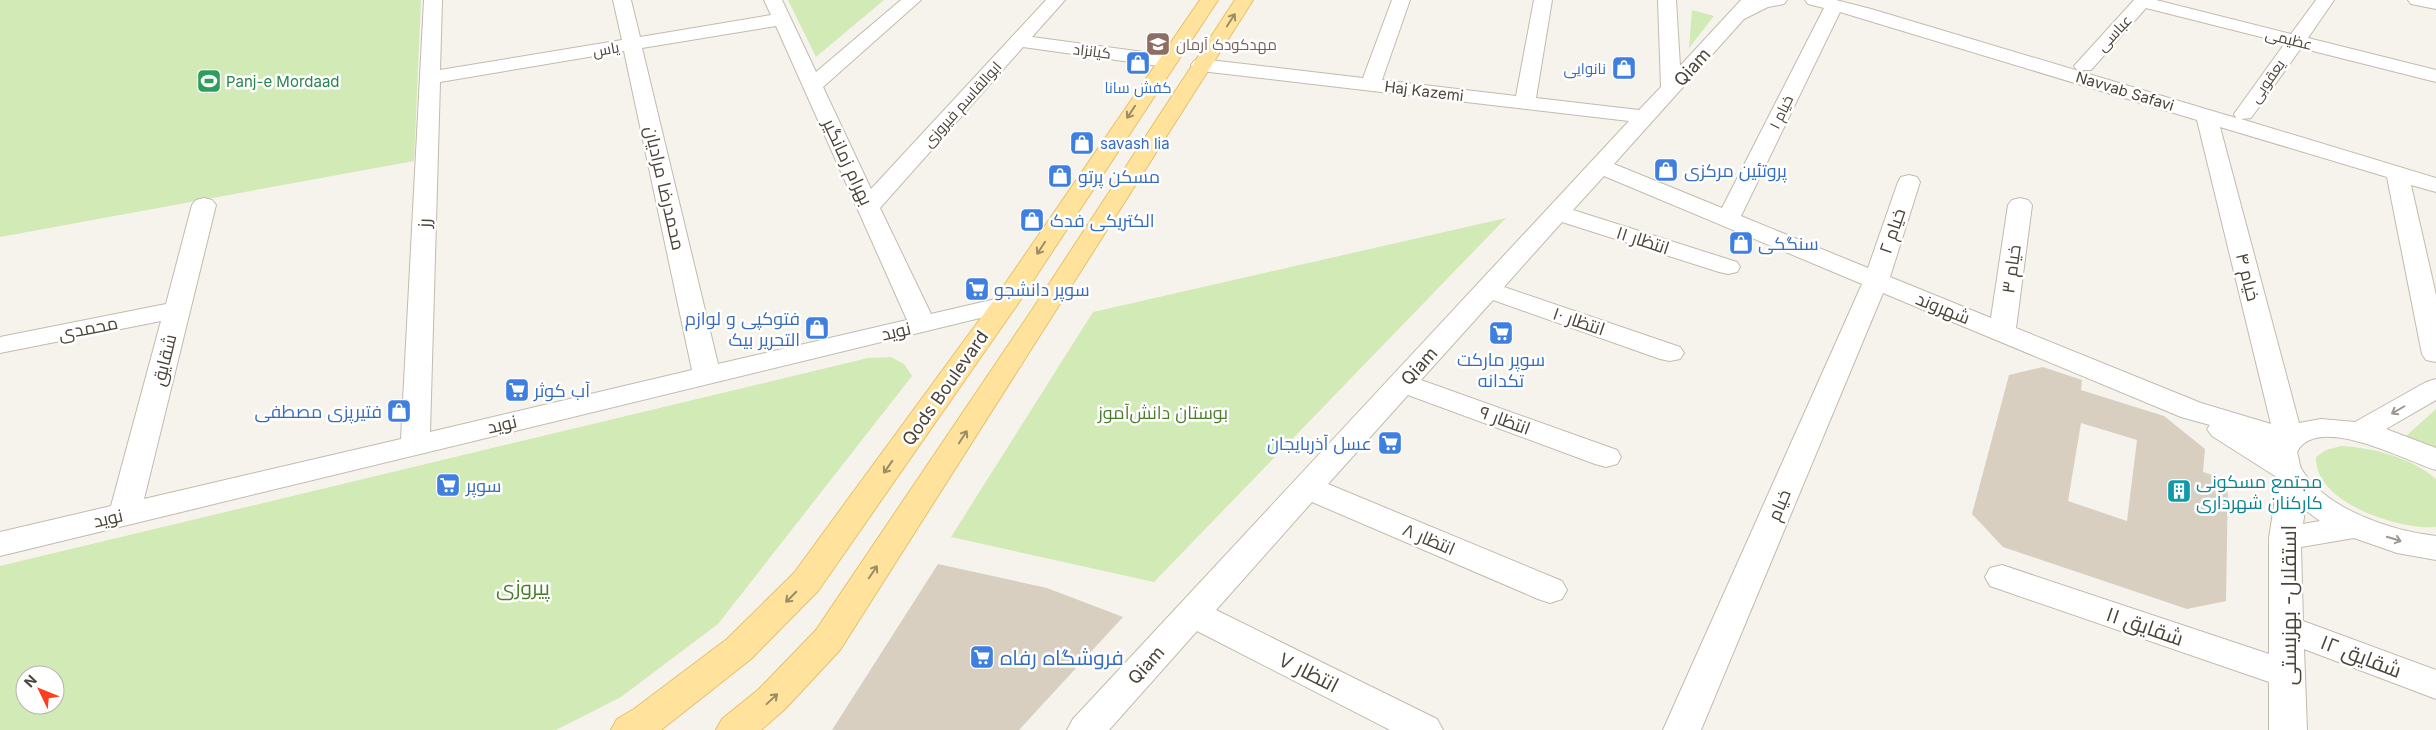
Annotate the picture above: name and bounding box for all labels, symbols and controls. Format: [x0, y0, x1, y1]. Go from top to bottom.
street label: عباسی [2092, 11, 2136, 56]
one-way arrow [1226, 14, 1236, 28]
street label: عظیمی [2263, 24, 2315, 55]
school or university icon: مهدکودک آرمان [1145, 31, 1171, 57]
place label: مهدکودک آرمان [1176, 35, 1277, 55]
street label: یاس [591, 37, 621, 62]
street label: کیانزاد [1072, 39, 1112, 63]
street label: Qiam [1669, 44, 1715, 90]
shop icon: کفش سانا [1125, 50, 1151, 76]
shop icon: نانوایی [1611, 55, 1637, 81]
street label: یعقوبی [2245, 55, 2290, 107]
street label: ابوالقاسم فیروزی [918, 57, 1006, 152]
place label: نانوایی [1564, 59, 1606, 79]
street label: Navvab Safavi [2074, 67, 2176, 115]
sports icon: Panj-e Mordaad [196, 68, 222, 94]
place label: Panj-e Mordaad [226, 72, 340, 91]
street label: Haj Kazemi [1383, 77, 1465, 105]
place label: کفش سانا [1104, 78, 1172, 98]
street label: خیام ۱ [1765, 92, 1798, 133]
one-way arrow [1126, 105, 1136, 119]
street label: بهرام زمانگیر [817, 114, 877, 209]
street label: محمدرضا مرادیان [640, 124, 689, 252]
shop icon: savash lia [1069, 130, 1095, 156]
place label: savash lia [1100, 134, 1170, 153]
shop icon: پروتئین مرکزی [1653, 157, 1679, 183]
place label: پروتئین مرکزی [1684, 160, 1787, 183]
shop icon: مسکن پرتو [1047, 163, 1073, 189]
place label: مسکن پرتو [1078, 166, 1160, 189]
street label: خیام ۲ [1875, 206, 1911, 257]
shop icon: الکتریکی فدک [1019, 207, 1045, 233]
place label: الکتریکی فدک [1050, 210, 1155, 232]
street label: رز [413, 218, 436, 229]
street label: انتظار ۱۱ [1613, 222, 1672, 259]
shop icon: سنگکی [1728, 230, 1754, 256]
place label: سنگکی [1758, 233, 1819, 255]
one-way arrow [1036, 240, 1046, 254]
street label: خیام ۳ [1997, 243, 2027, 295]
street label: خیام ۴ [2230, 251, 2264, 304]
supermarket icon: سوپر دانشجو [964, 276, 990, 302]
place label: سوپر دانشجو [994, 279, 1090, 302]
street label: شهروند [1913, 288, 1973, 329]
street label: انتظار ۱۰ [1550, 302, 1608, 341]
place label: فتوکپی و لوازم التحریر بیک [685, 308, 800, 351]
street label: محمدی [56, 312, 120, 345]
shop icon: فتوکپی و لوازم التحریر بیک [804, 315, 830, 341]
street label: نوید [879, 317, 913, 346]
supermarket icon: سوپر مارکت تکدانه [1488, 320, 1514, 346]
street label: Qods Boulevard [898, 326, 992, 450]
street label: شقایق [147, 332, 182, 389]
street label: Qiam [1396, 343, 1442, 389]
place label: سوپر مارکت تکدانه [1457, 349, 1545, 391]
supermarket icon: آب کوثر [504, 377, 530, 403]
place label: آب کوثر [533, 380, 590, 402]
shop icon: فتیرپزی مصطفی [386, 398, 412, 424]
place label: فتیرپزی مصطفی [254, 401, 382, 424]
street label: انتظار ۹ [1476, 401, 1533, 440]
park label: بوستان دانش‌آموز [1097, 402, 1228, 424]
one-way arrow [2390, 405, 2405, 415]
street label: نوید [485, 410, 519, 439]
one-way arrow [958, 430, 968, 444]
supermarket icon: عسل آذربایجان [1377, 430, 1403, 456]
place label: عسل آذربایجان [1267, 433, 1372, 455]
one-way arrow [883, 460, 893, 474]
place label: مجتمع مسکونی کارکنان شهرداری [2196, 471, 2323, 514]
supermarket icon: سوپر [435, 472, 461, 498]
place label: سوپر [465, 475, 502, 498]
building icon: مجتمع مسکونی کارکنان شهرداری [2166, 478, 2192, 504]
street label: خیام [1763, 486, 1797, 525]
street label: نوید [91, 504, 125, 533]
street label: انتظار ۸ [1399, 519, 1458, 560]
street label: استقلال- بهزیستی [2276, 525, 2302, 685]
one-way arrow [2385, 535, 2401, 545]
one-way arrow [868, 566, 878, 580]
park label: پیروزی [496, 575, 550, 602]
one-way arrow [785, 591, 798, 603]
street label: شقایق ۱۱ [2103, 601, 2187, 652]
street label: شقایق ۱۲ [2317, 629, 2405, 684]
street label: Qiam [1123, 642, 1169, 688]
supermarket icon: فروشگاه رفاه [969, 644, 995, 670]
place label: فروشگاه رفاه [1000, 645, 1124, 670]
street label: انتظار ۷ [1275, 646, 1343, 698]
north arrow [15, 665, 65, 715]
text: N [20, 671, 40, 690]
one-way arrow [765, 693, 778, 705]

